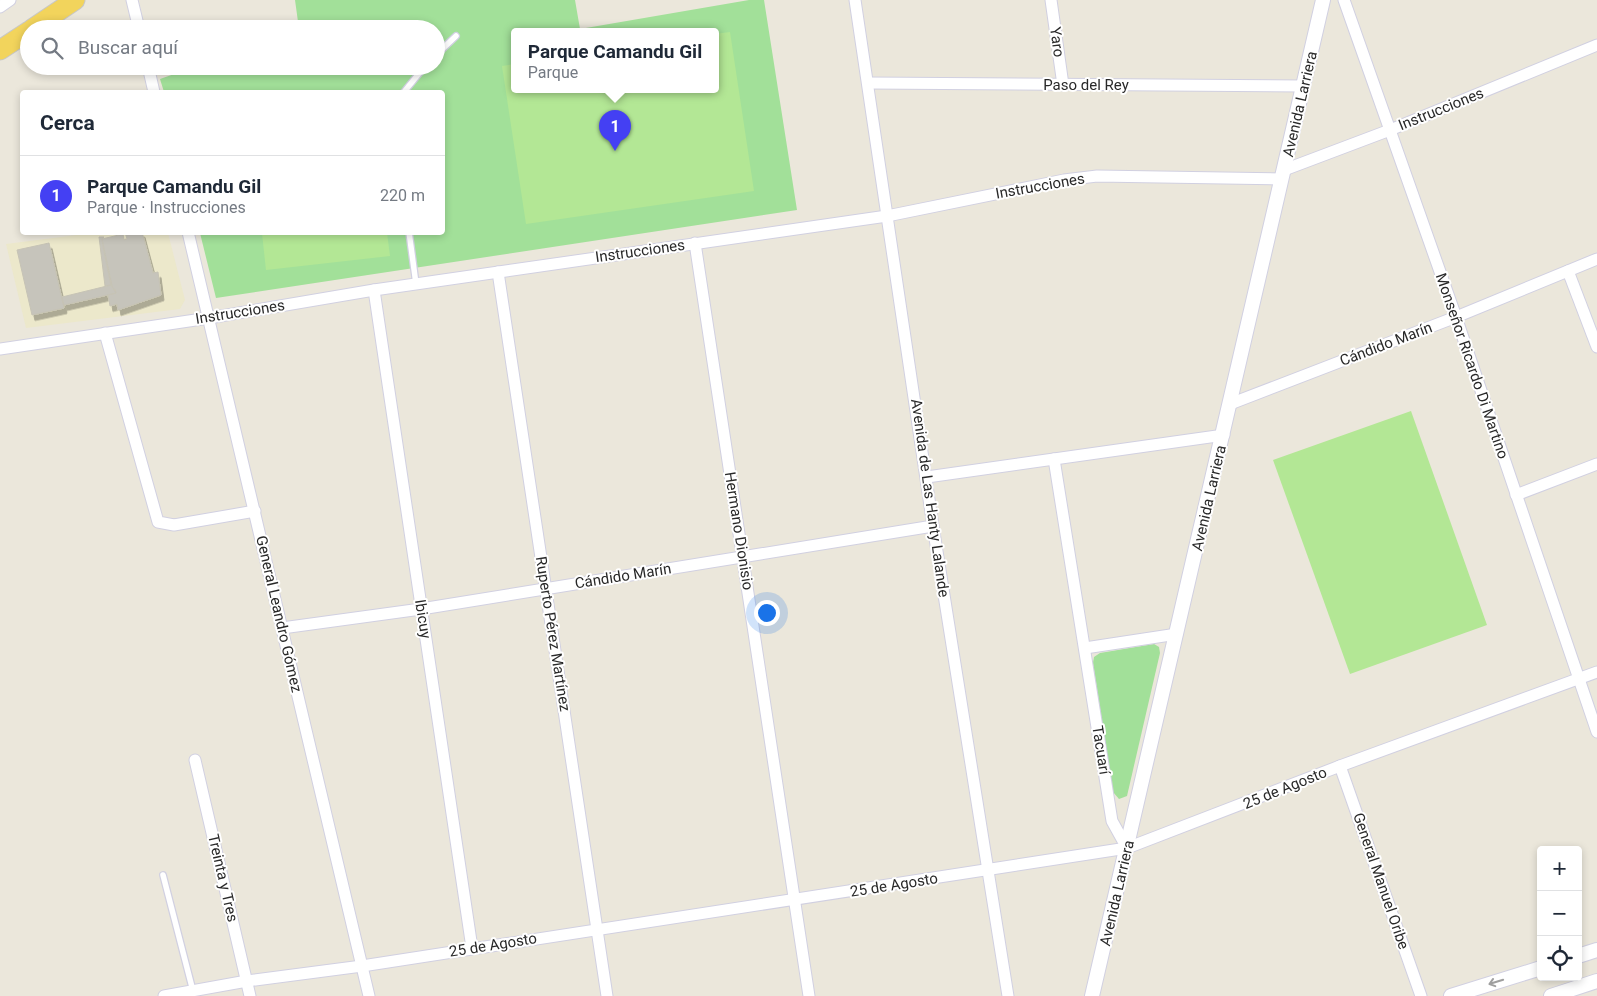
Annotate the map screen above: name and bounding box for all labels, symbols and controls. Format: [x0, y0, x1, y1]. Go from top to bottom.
search box [20, 20, 445, 75]
street label: Yaro [1046, 26, 1068, 58]
popup [511, 28, 719, 93]
icon: search [38, 34, 66, 62]
text: Buscar aquí [78, 36, 178, 59]
text: Parque Camandu Gil [528, 40, 702, 63]
street label: Avenida Larriera [1279, 49, 1321, 159]
text: Parque [528, 63, 578, 82]
street label: Paso del Rey [1043, 76, 1129, 94]
street label: Instrucciones [1396, 84, 1486, 134]
pin: 1 [599, 110, 631, 151]
text: Cerca [40, 111, 95, 135]
street label: Instrucciones [994, 169, 1086, 203]
text: Parque Camandu Gil [87, 175, 261, 198]
text: 1 [51, 186, 61, 205]
text: 220 m [380, 186, 425, 205]
text: Parque · Instrucciones [87, 198, 246, 217]
street label: Instrucciones [594, 236, 686, 266]
street label: Monseñor Ricardo Di Martino [1432, 271, 1512, 461]
street label: Instrucciones [194, 296, 286, 328]
street label: Cándido Marín [1337, 318, 1435, 370]
street label: Avenida de Las Hanty Lalande [907, 398, 953, 598]
street label: Avenida Larriera [1188, 443, 1230, 553]
street label: Hermano Dionisio [721, 471, 757, 591]
street label: General Leandro Gómez [252, 534, 306, 694]
street label: Ruperto Pérez Martínez [532, 555, 574, 713]
street label: Cándido Marín [573, 559, 673, 593]
street label: Ibicuy [411, 598, 435, 640]
your location [754, 600, 780, 626]
street label: Tacuarí [1088, 724, 1114, 777]
street label: 25 de Agosto [1241, 763, 1329, 813]
street label: General Manuel Oribe [1349, 810, 1413, 952]
street label: Treinta y Tres [204, 832, 242, 924]
street label: Avenida Larriera [1096, 838, 1138, 948]
map controls [1537, 846, 1582, 981]
button: + [1537, 846, 1582, 891]
street label: 25 de Agosto [849, 869, 939, 901]
button: − [1537, 891, 1582, 936]
street label: 25 de Agosto [448, 929, 538, 961]
button: locate [1537, 936, 1582, 981]
one-way arrow [1488, 977, 1504, 987]

